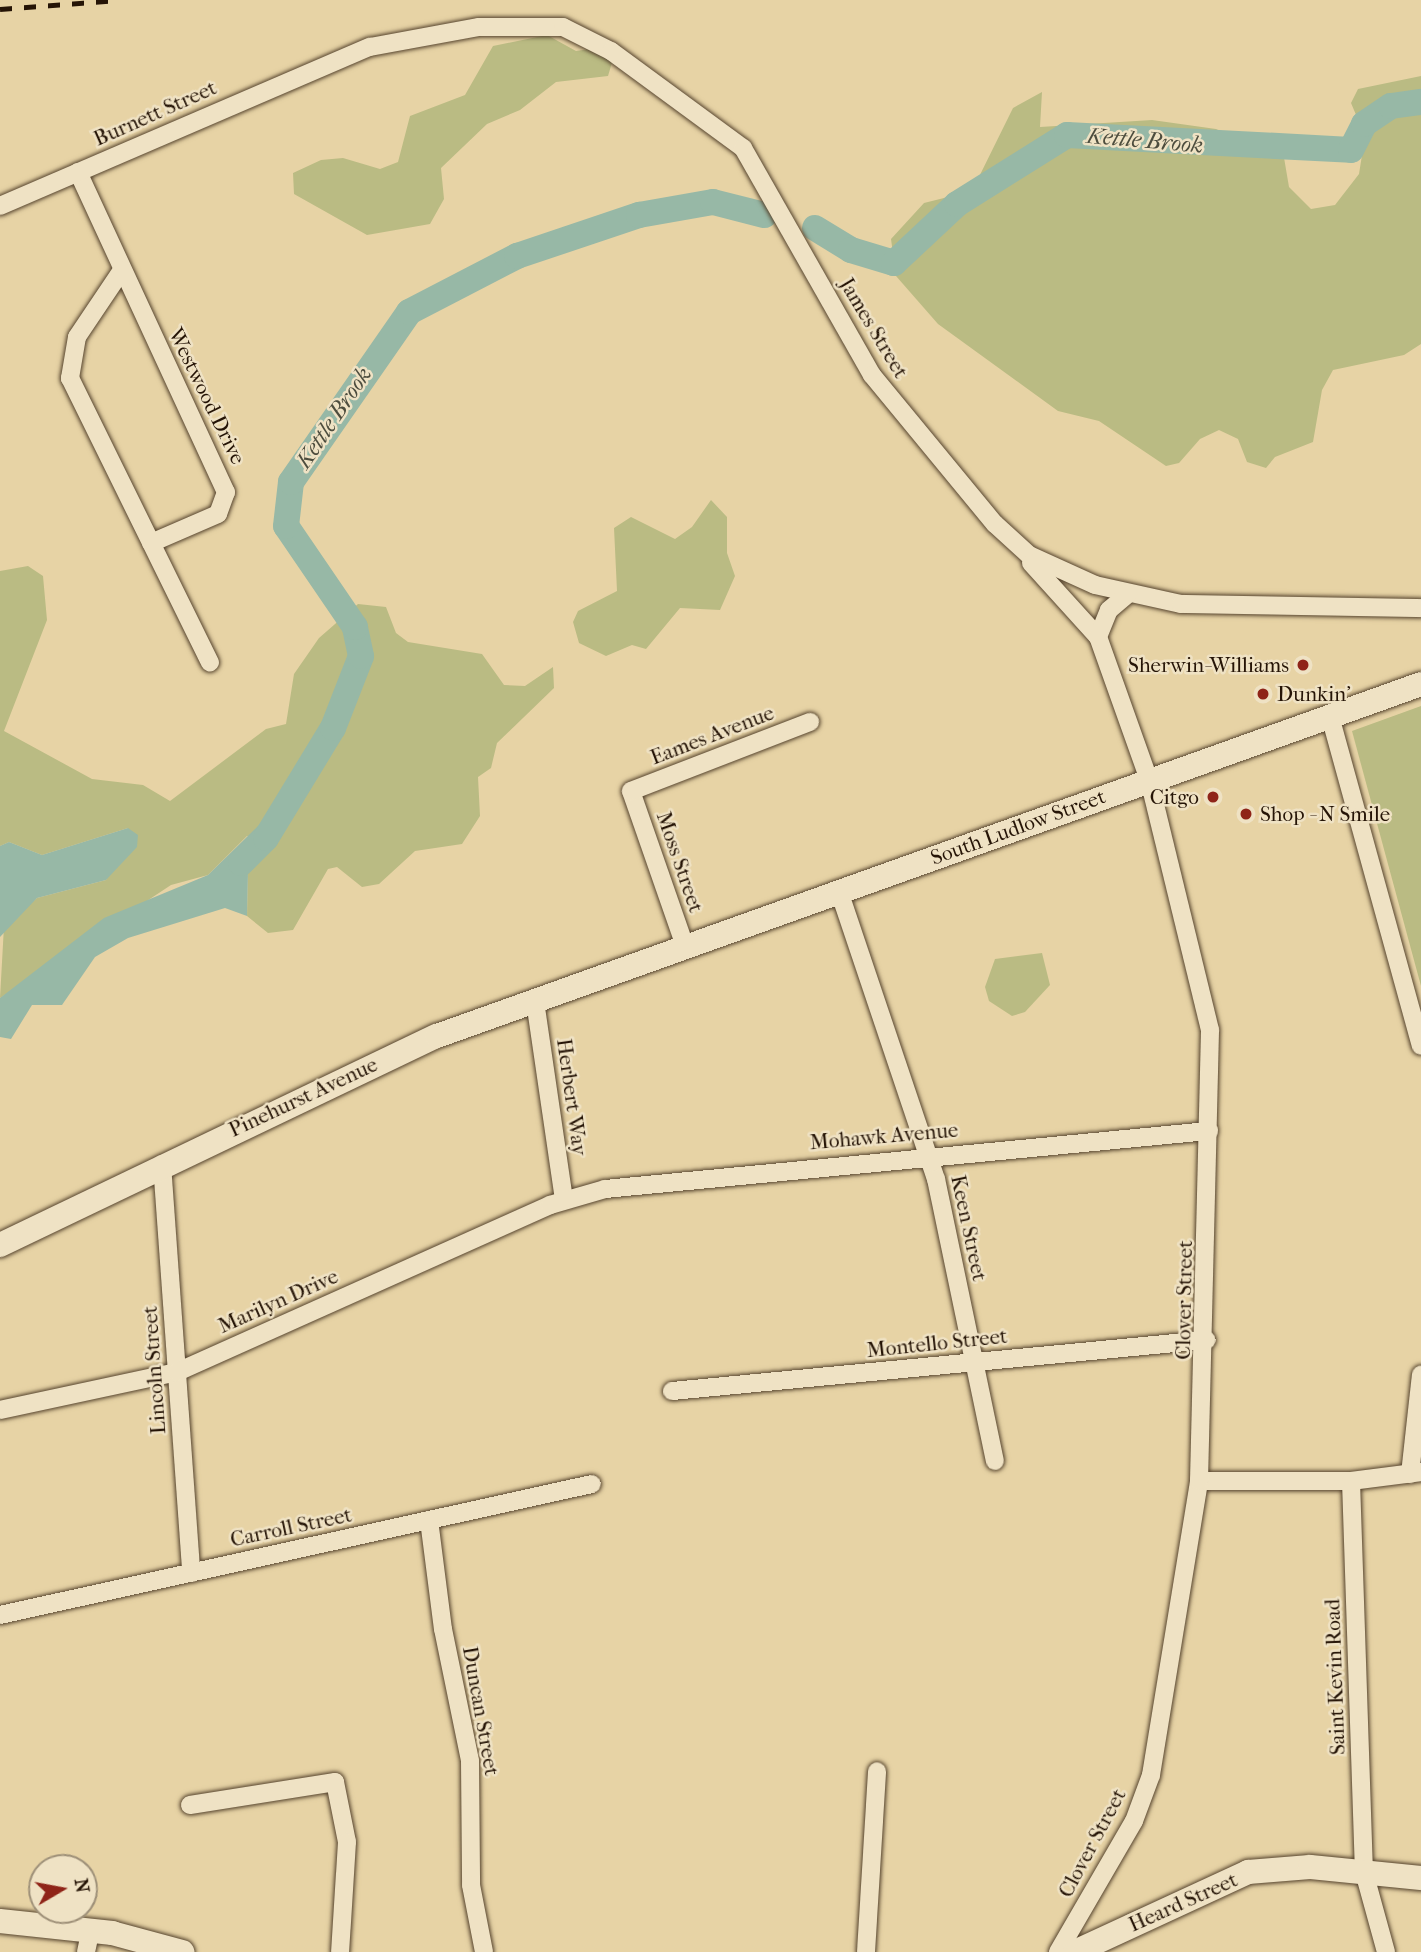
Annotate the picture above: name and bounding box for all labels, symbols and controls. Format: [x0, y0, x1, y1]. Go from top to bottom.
street label: Burnett Street [90, 75, 220, 151]
water label: Kettle Brook [1086, 122, 1204, 160]
street label: James Street [834, 273, 914, 383]
street label: Westwood Drive [163, 324, 251, 468]
water label: Kettle Brook [290, 362, 378, 474]
place label: Sherwin-Williams [1128, 652, 1289, 678]
marker: Sherwin-Williams [1295, 657, 1311, 673]
place label: Dunkin' [1277, 681, 1351, 707]
marker: Dunkin' [1255, 686, 1271, 702]
street label: Eames Avenue [647, 700, 777, 770]
street label: South Ludlow Street [927, 784, 1109, 870]
place label: Citgo [1150, 784, 1199, 810]
marker: Citgo [1205, 789, 1221, 805]
place label: Shop - N Smile [1260, 801, 1390, 827]
marker: Shop - N Smile [1238, 806, 1254, 822]
street label: Moss Street [651, 808, 709, 916]
street label: Herbert Way [551, 1037, 593, 1157]
street label: Pinehurst Avenue [225, 1052, 381, 1142]
street label: Mohawk Avenue [809, 1117, 959, 1155]
street label: Keen Street [945, 1173, 993, 1283]
street label: Clover Street [1170, 1240, 1198, 1360]
street label: Marilyn Drive [214, 1263, 342, 1339]
street label: Lincoln Street [137, 1305, 171, 1435]
street label: Montello Street [865, 1323, 1009, 1363]
street label: Carroll Street [228, 1502, 354, 1552]
street label: Saint Kevin Road [1320, 1599, 1350, 1755]
street label: Duncan Street [457, 1644, 505, 1778]
street label: Clover Street [1053, 1784, 1131, 1902]
north arrow [28, 1854, 98, 1924]
street label: Heard Street [1125, 1867, 1241, 1937]
text: N [70, 1877, 94, 1895]

